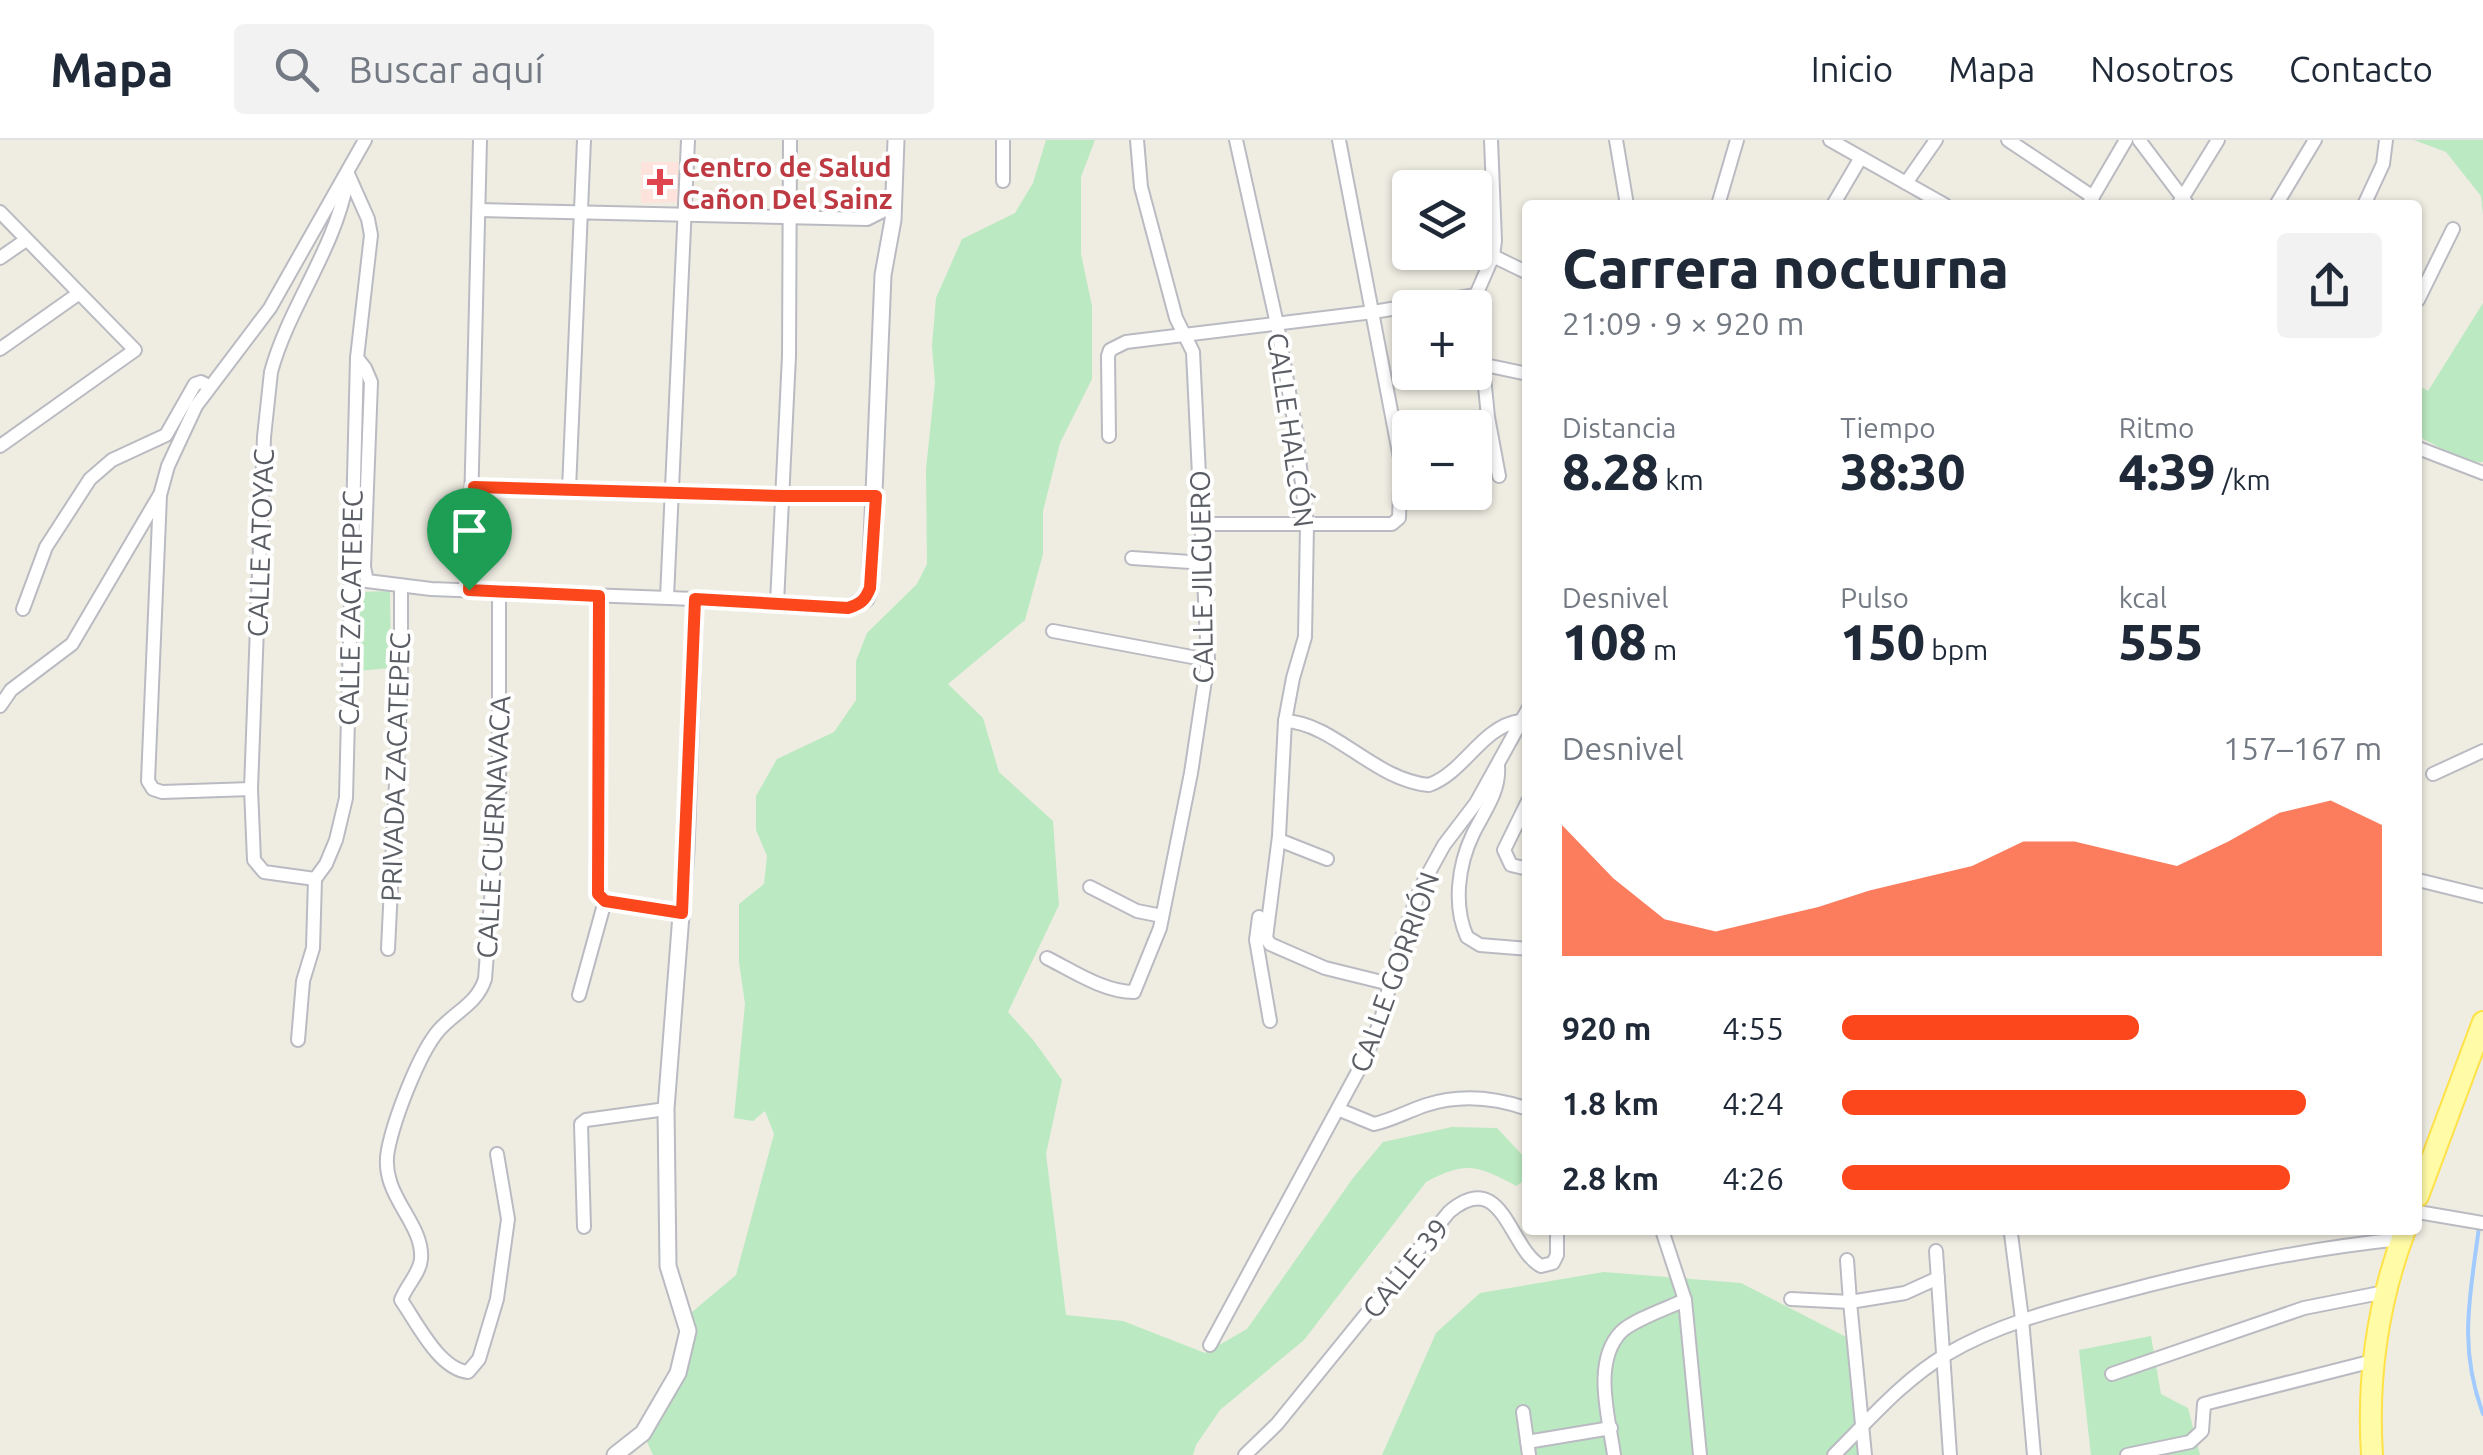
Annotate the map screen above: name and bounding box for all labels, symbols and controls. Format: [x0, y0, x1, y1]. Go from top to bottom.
search box [234, 24, 934, 114]
text: Mapa [50, 42, 174, 96]
icon: search [269, 42, 324, 97]
text: Buscar aquí [349, 48, 544, 90]
text: Inicio [1811, 49, 1893, 89]
text: Mapa [1948, 49, 2035, 89]
text: Nosotros [2090, 49, 2234, 89]
text: Contacto [2289, 49, 2433, 89]
place label: Centro de Salud Cañon Del Sainz [682, 151, 892, 214]
marker: Centro de Salud Cañon Del Sainz [647, 169, 673, 195]
map controls [1392, 170, 1492, 510]
button: layers [1392, 170, 1492, 270]
button: share [2277, 233, 2382, 338]
text: Carrera nocturna [1562, 237, 2009, 298]
button: + [1392, 290, 1492, 390]
text: 21:09 · 9 × 920 m [1562, 305, 1804, 341]
street label: CALLE HALCÓN [1262, 331, 1321, 529]
button: − [1392, 410, 1492, 510]
text: Distancia [1562, 412, 1676, 443]
text: Tiempo [1840, 412, 1936, 443]
text: Ritmo [2119, 412, 2194, 443]
text: 8.28 [1562, 443, 1659, 499]
text: 38:30 [1840, 443, 1965, 499]
text: 4:39 [2119, 443, 2216, 499]
street label: CALLE ATOYAC [241, 448, 279, 638]
text: km [1659, 464, 1704, 495]
text: /km [2216, 464, 2271, 495]
street label: CALLE JILGUERO [1184, 470, 1218, 684]
pin [427, 488, 512, 591]
street label: CALLE ZACATEPEC [332, 490, 368, 726]
icon: arrive [442, 503, 497, 558]
text: Desnivel [1562, 582, 1669, 613]
text: Pulso [1840, 582, 1909, 613]
text: kcal [2119, 582, 2167, 613]
text: 108 [1562, 613, 1647, 669]
text: 150 [1840, 613, 1925, 669]
text: 555 [2119, 613, 2203, 669]
street label: PRIVADA ZACATEPEC [375, 632, 415, 902]
text: m [1647, 634, 1677, 665]
text: bpm [1925, 634, 1988, 665]
street label: CALLE CUERNAVACA [471, 695, 515, 959]
text: Desnivel [1562, 730, 1684, 766]
text: 157–167 m [2223, 730, 2382, 766]
street label: CALLE GORRIÓN [1342, 867, 1445, 1076]
text: 920 m [1562, 1010, 1651, 1046]
text: 4:55 [1722, 1010, 1784, 1046]
text: 1.8 km [1562, 1085, 1659, 1121]
text: 4:24 [1722, 1085, 1784, 1121]
text: 2.8 km [1562, 1160, 1659, 1196]
text: 4:26 [1722, 1160, 1784, 1196]
street label: CALLE 39 [1356, 1212, 1454, 1324]

